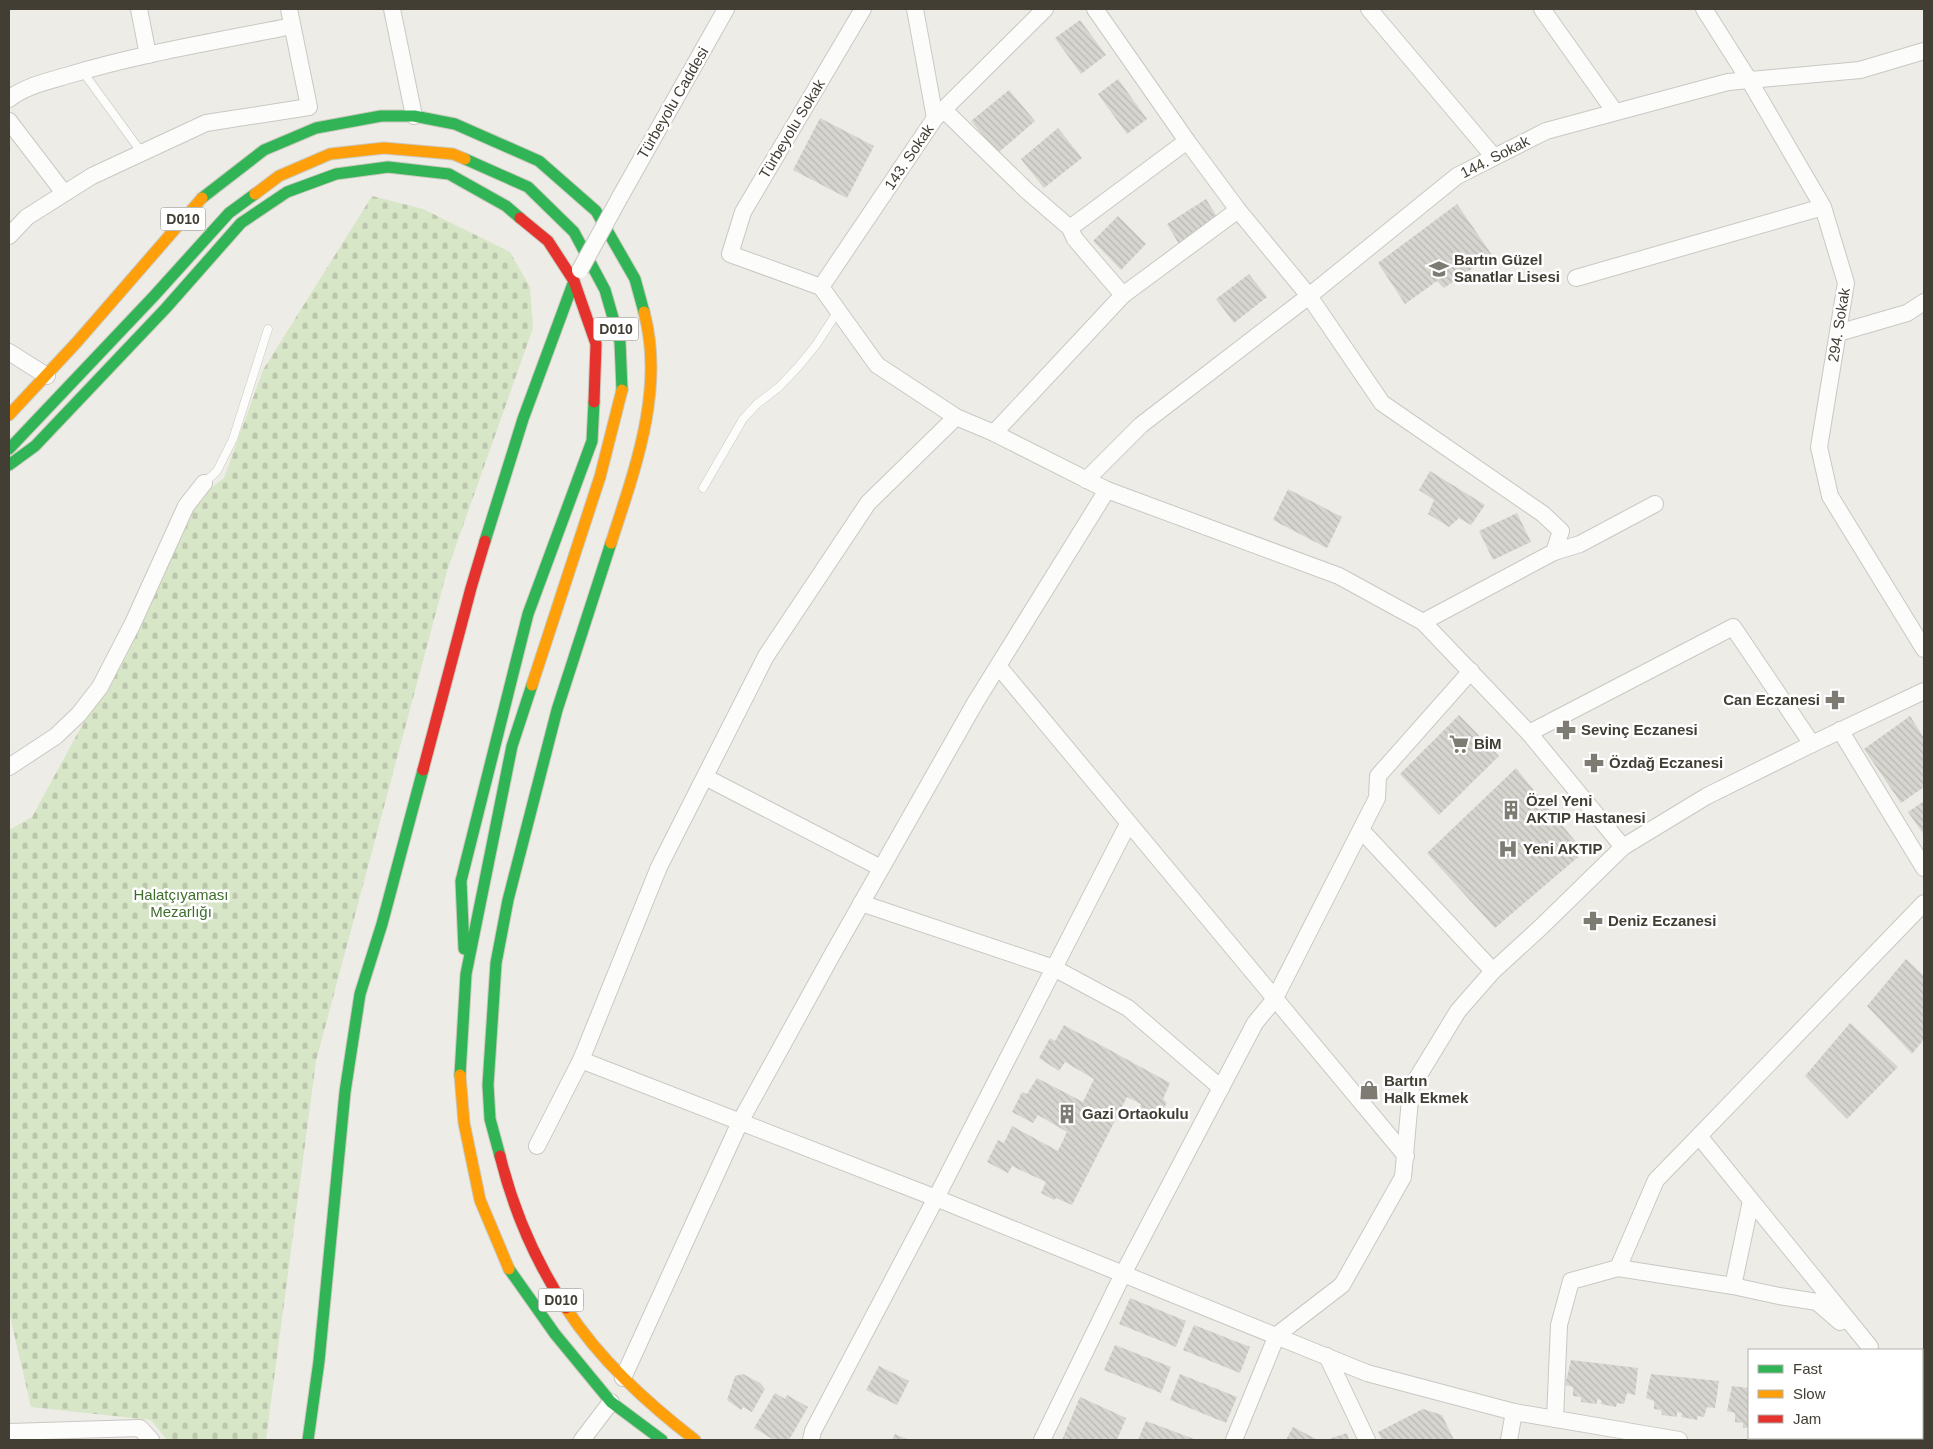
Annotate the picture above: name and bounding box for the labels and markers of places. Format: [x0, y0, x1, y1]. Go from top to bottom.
place label: Bartın Güzel Sanatlar Lisesi [1454, 251, 1560, 285]
school or university icon: Bartın Güzel Sanatlar Lisesi [1428, 258, 1450, 280]
pharmacy icon: Can Eczanesi [1824, 689, 1846, 711]
place label: Can Eczanesi [1723, 691, 1820, 708]
pharmacy icon: Sevinç Eczanesi [1555, 719, 1577, 741]
place label: Sevinç Eczanesi [1581, 721, 1698, 738]
supermarket icon: BİM [1448, 733, 1470, 755]
place label: BİM [1474, 735, 1502, 752]
pharmacy icon: Özdağ Eczanesi [1583, 752, 1605, 774]
place label: Özdağ Eczanesi [1609, 754, 1723, 771]
place label: Özel Yeni AKTIP Hastanesi [1526, 792, 1646, 826]
building icon: Özel Yeni AKTIP Hastanesi [1500, 799, 1522, 821]
hospital icon: Yeni AKTIP [1497, 838, 1519, 860]
place label: Yeni AKTIP [1523, 840, 1602, 857]
pharmacy icon: Deniz Eczanesi [1582, 910, 1604, 932]
place label: Deniz Eczanesi [1608, 912, 1716, 929]
place label: Bartın Halk Ekmek [1384, 1072, 1469, 1106]
shop icon: Bartın Halk Ekmek [1358, 1079, 1380, 1101]
building icon: Gazi Ortaokulu [1056, 1103, 1078, 1125]
place label: Gazi Ortaokulu [1082, 1105, 1189, 1122]

